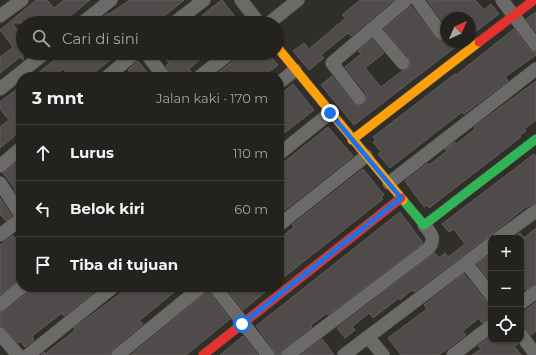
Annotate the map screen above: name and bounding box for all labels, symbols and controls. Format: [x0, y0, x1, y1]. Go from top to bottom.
north arrow [440, 12, 476, 48]
search box [16, 16, 284, 60]
icon: search [30, 27, 52, 49]
text: Cari di sini [62, 29, 139, 48]
text: 3 mnt [32, 88, 84, 108]
text: Jalan kaki · 170 m [156, 90, 268, 106]
route end [321, 104, 339, 122]
icon: ahead [32, 142, 54, 164]
text: Lurus [70, 143, 114, 162]
text: 110 m [233, 145, 268, 161]
icon: left [32, 198, 54, 220]
text: Belok kiri [70, 199, 145, 218]
text: 60 m [234, 201, 268, 217]
map controls [488, 235, 524, 343]
button: + [488, 235, 524, 271]
icon: arrive [32, 254, 54, 276]
text: Tiba di tujuan [70, 255, 178, 274]
button: − [488, 271, 524, 307]
button: locate [488, 307, 524, 343]
route start [233, 315, 251, 333]

